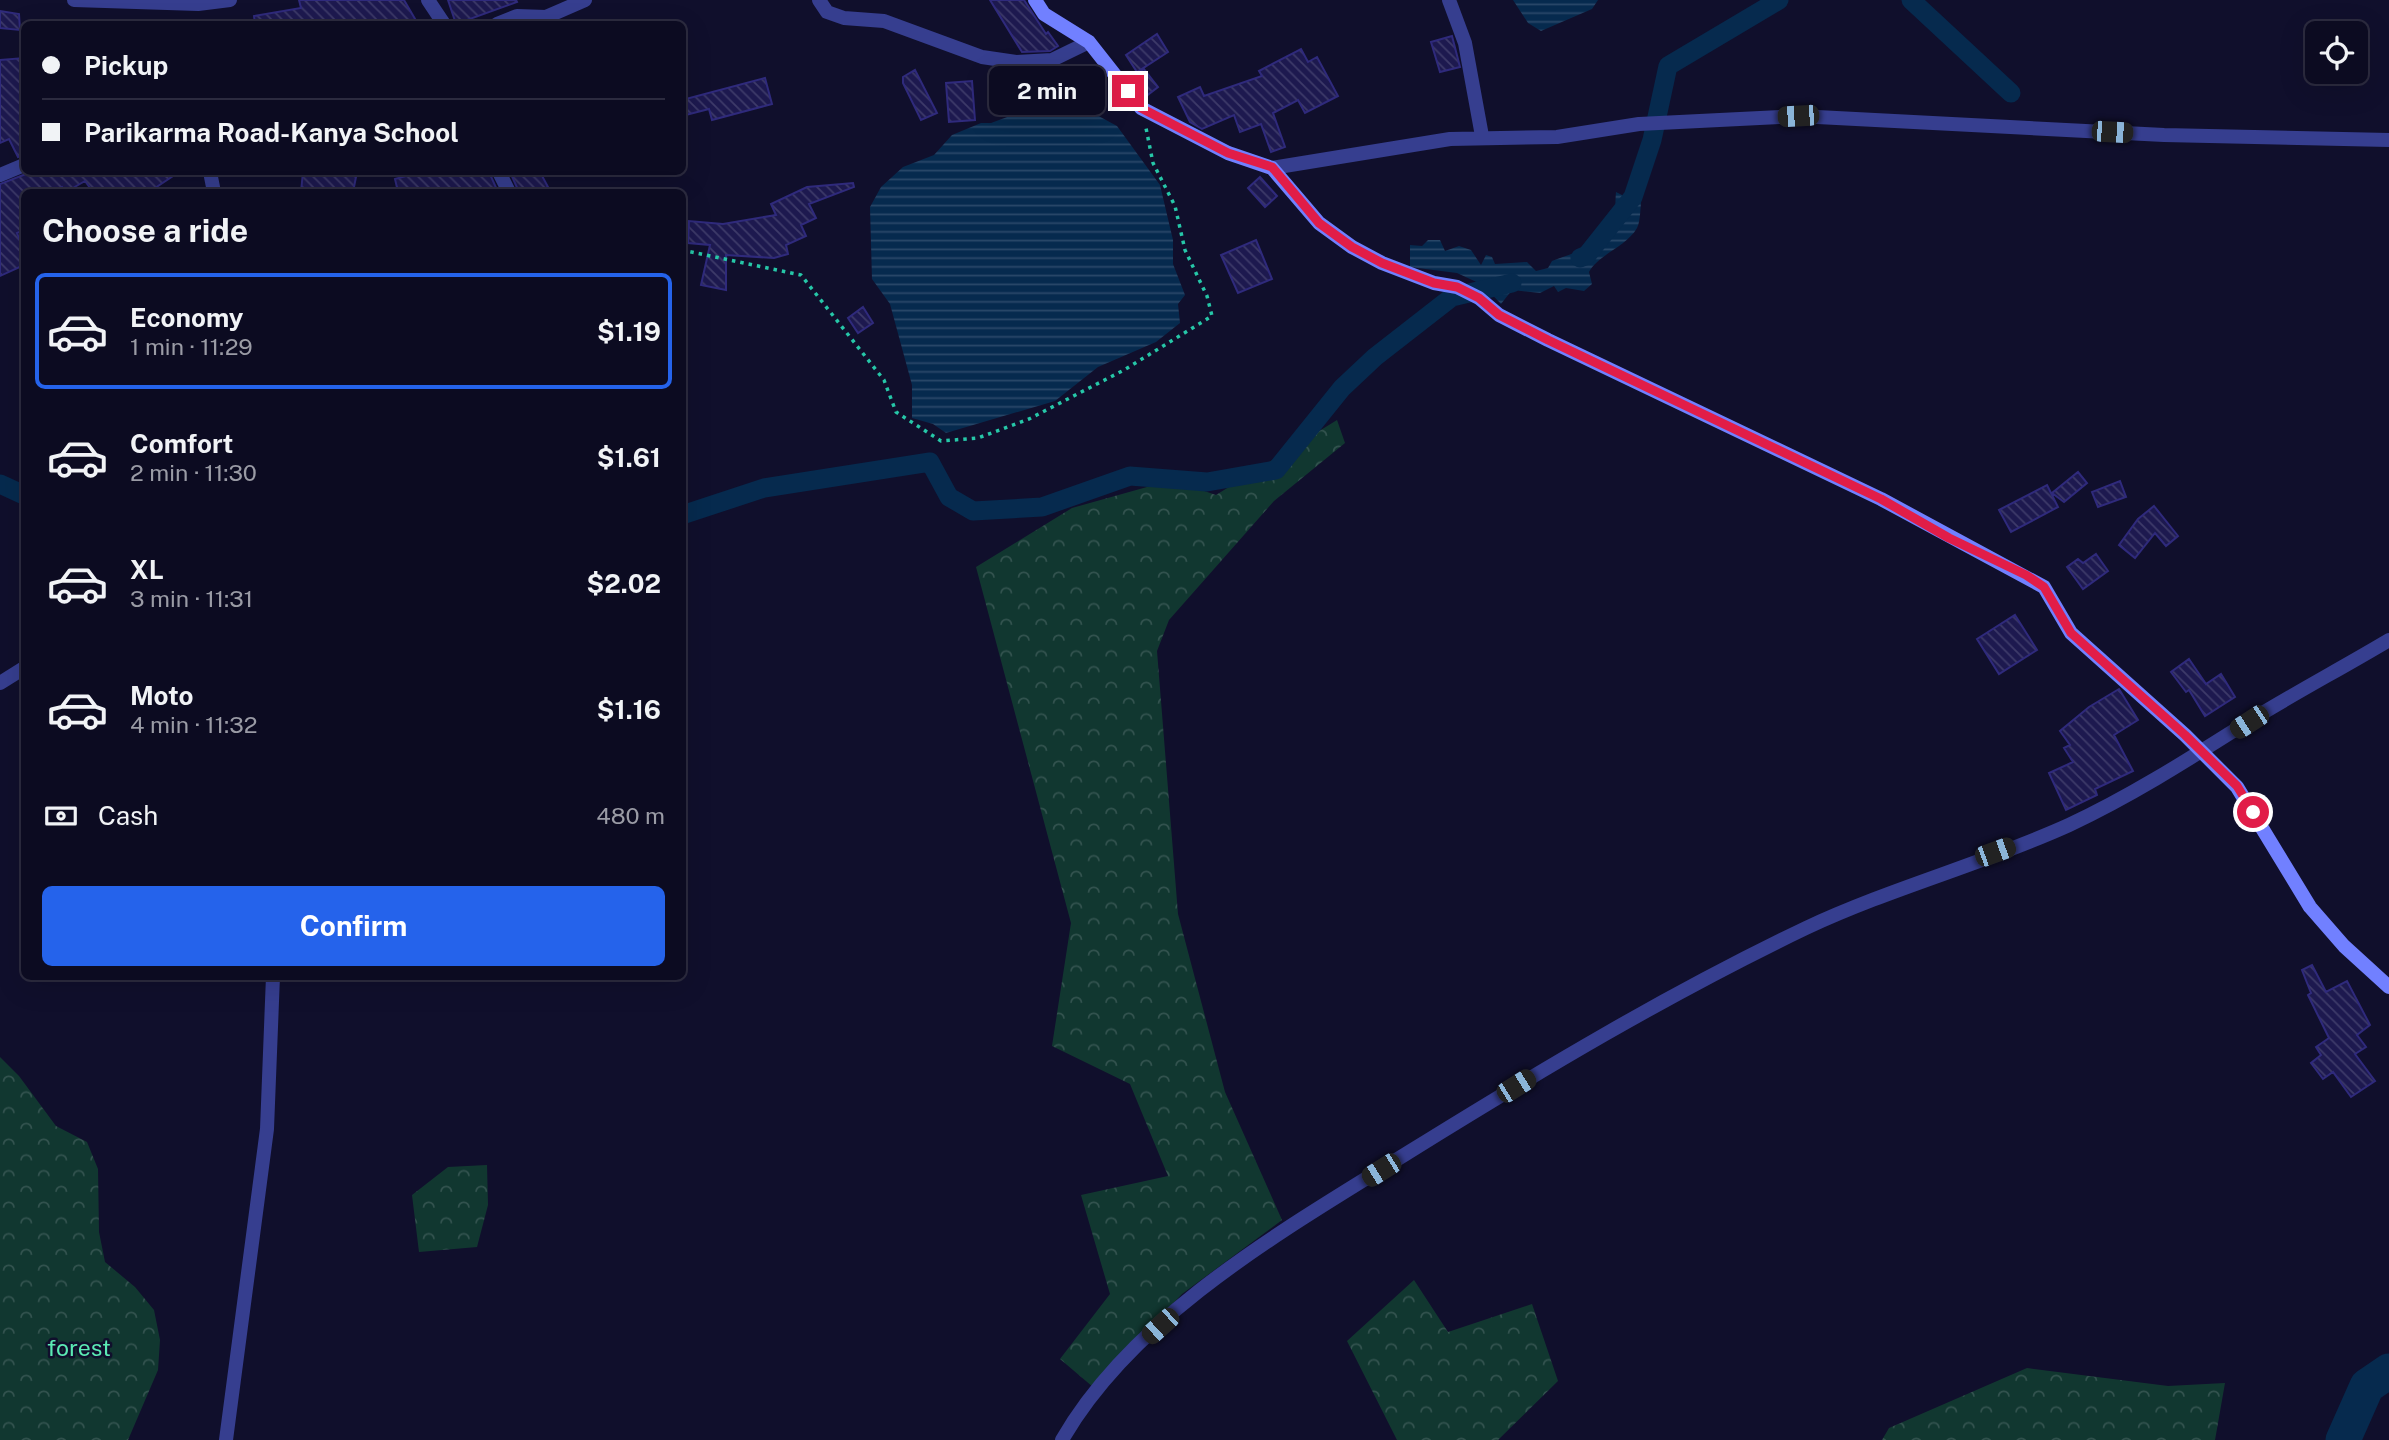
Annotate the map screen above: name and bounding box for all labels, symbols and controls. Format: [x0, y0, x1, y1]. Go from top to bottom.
map controls [2305, 21, 2368, 84]
button: locate [2305, 21, 2368, 84]
text: Pickup [84, 50, 168, 81]
callout: 2 min [988, 66, 1104, 116]
route end [1112, 75, 1144, 107]
text: 2 min [1017, 77, 1077, 104]
car [1777, 104, 1820, 128]
text: Parikarma Road-Kanya School [84, 117, 459, 148]
car [2091, 120, 2134, 144]
text: Choose a ride [42, 212, 248, 249]
icon: car [46, 300, 109, 363]
text: Economy [130, 302, 243, 333]
text: $1.19 [597, 316, 661, 347]
text: 1 min · 11:29 [130, 333, 253, 360]
icon: car [46, 426, 109, 489]
text: Comfort [130, 428, 233, 459]
text: $1.61 [597, 442, 661, 473]
text: 2 min · 11:30 [130, 459, 257, 486]
icon: car [46, 552, 109, 615]
text: XL [130, 554, 164, 585]
text: $2.02 [587, 568, 661, 599]
text: 3 min · 11:31 [130, 585, 253, 612]
icon: car [46, 678, 109, 741]
text: Moto [130, 680, 193, 711]
text: $1.16 [597, 694, 661, 725]
car [2226, 702, 2273, 742]
text: 4 min · 11:32 [130, 711, 257, 738]
route start [2237, 796, 2269, 828]
icon: cash [42, 797, 80, 835]
text: Cash [98, 800, 158, 831]
text: 480 m [596, 802, 665, 829]
car [1972, 835, 2019, 869]
button: Confirm [42, 886, 665, 966]
car [1493, 1066, 1540, 1106]
car [1358, 1150, 1405, 1190]
car [1138, 1304, 1183, 1348]
park label: forest [47, 1334, 111, 1361]

